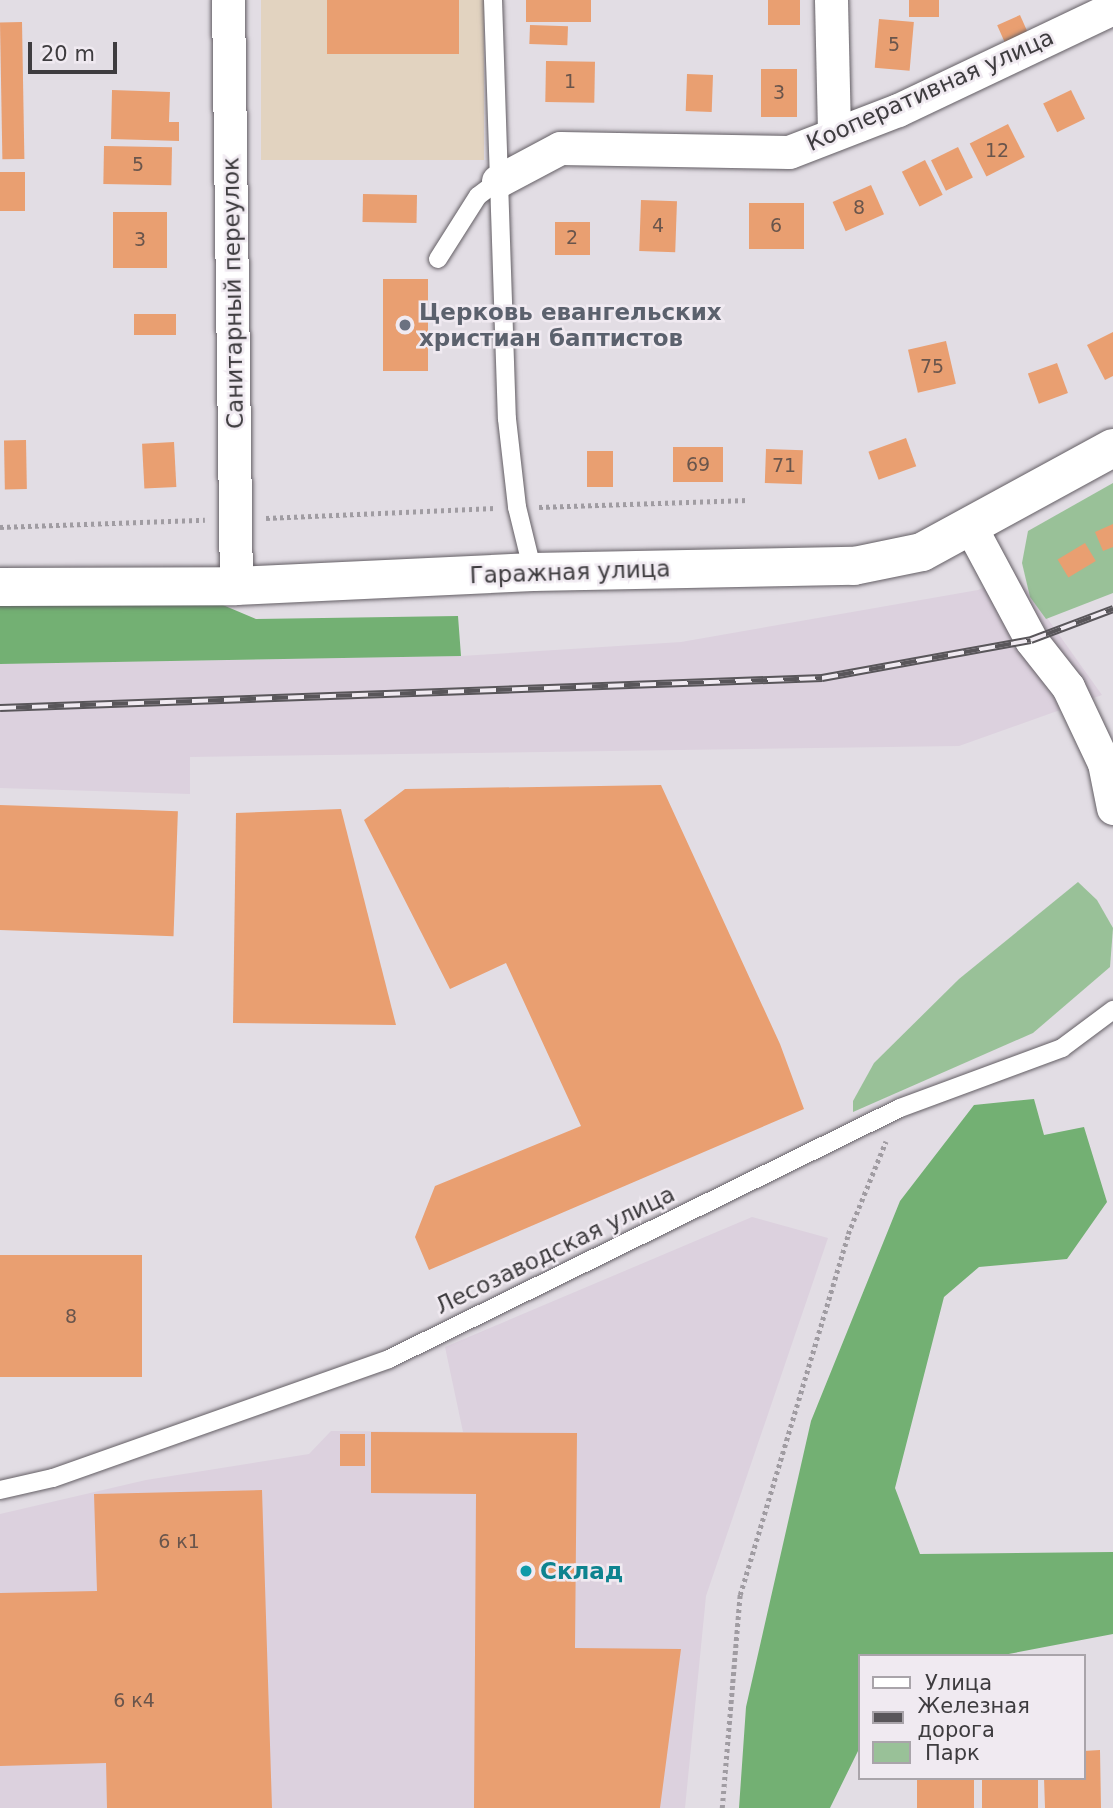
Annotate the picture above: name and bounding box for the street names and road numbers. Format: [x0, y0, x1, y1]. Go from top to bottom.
street label: Кооперативная улица [802, 23, 1058, 157]
street label: Санитарный переулок [217, 157, 249, 429]
street label: Гаражная улица [469, 555, 671, 589]
street label: Лесозаводская улица [431, 1180, 679, 1320]

